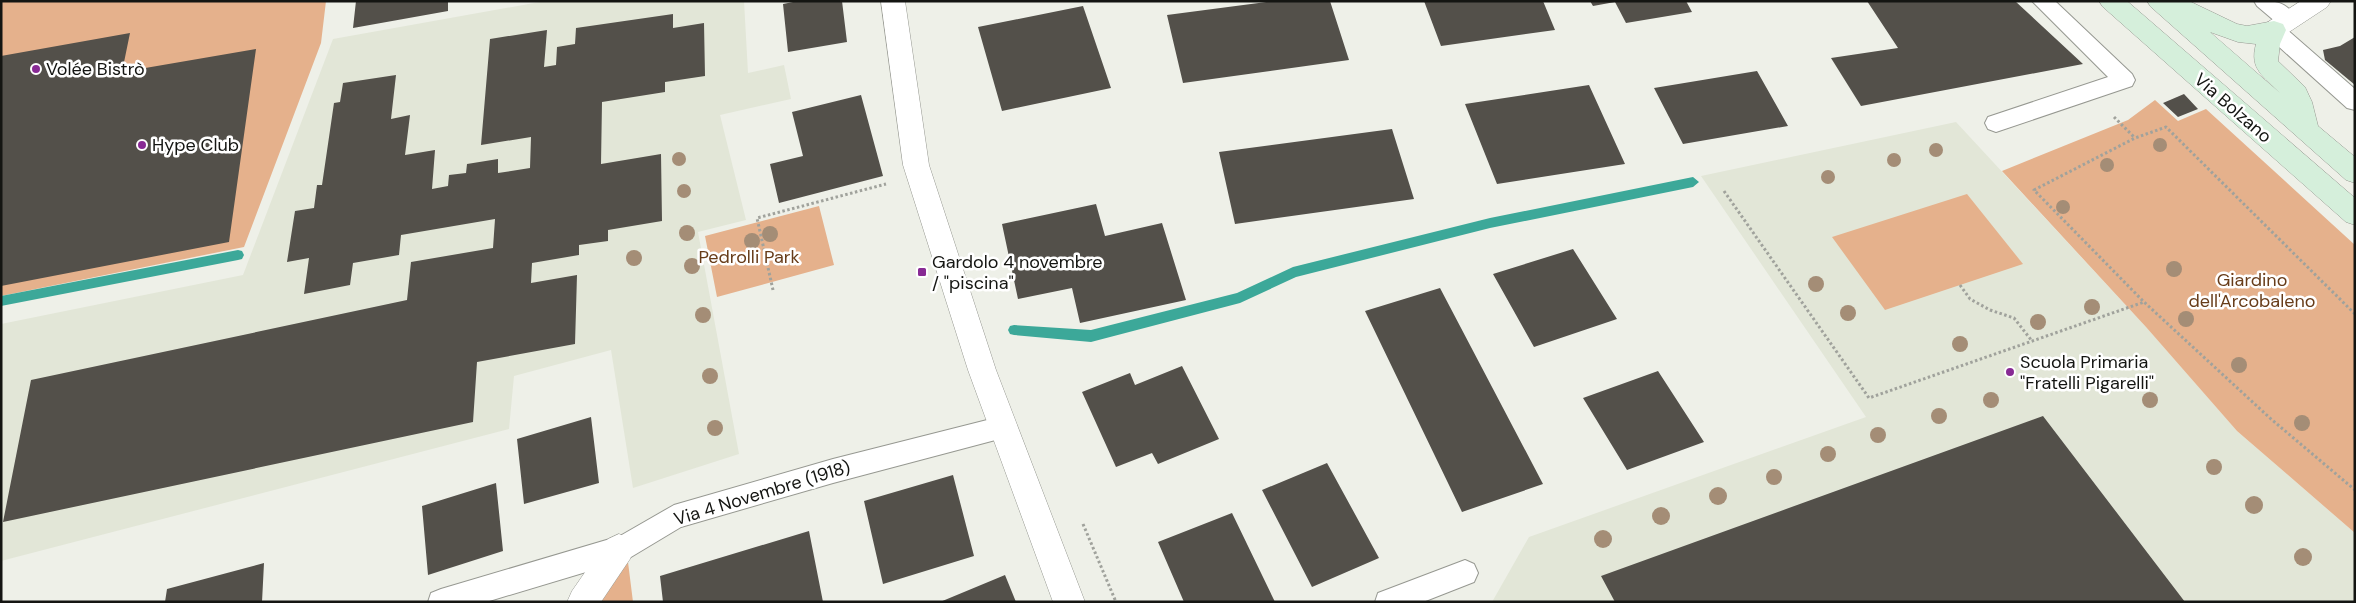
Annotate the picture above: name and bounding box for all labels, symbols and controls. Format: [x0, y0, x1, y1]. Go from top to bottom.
place label: Volée Bistrò [46, 57, 145, 81]
marker: Volée Bistrò [30, 63, 42, 75]
street label: Via Bolzano [2189, 68, 2277, 148]
place label: Hype Club [152, 133, 239, 157]
marker: Hype Club [136, 139, 148, 151]
park label: Pedrolli Park [698, 245, 800, 269]
place label: Gardolo 4 novembre / "piscina" [932, 250, 1103, 295]
marker: Gardolo 4 novembre / "piscina" [916, 266, 928, 278]
park label: Giardino dell'Arcobaleno [2189, 268, 2315, 313]
place label: Scuola Primaria "Fratelli Pigarelli" [2020, 350, 2154, 395]
marker: Scuola Primaria "Fratelli Pigarelli" [2004, 366, 2016, 378]
street label: Via 4 Novembre (1918) [671, 455, 853, 531]

